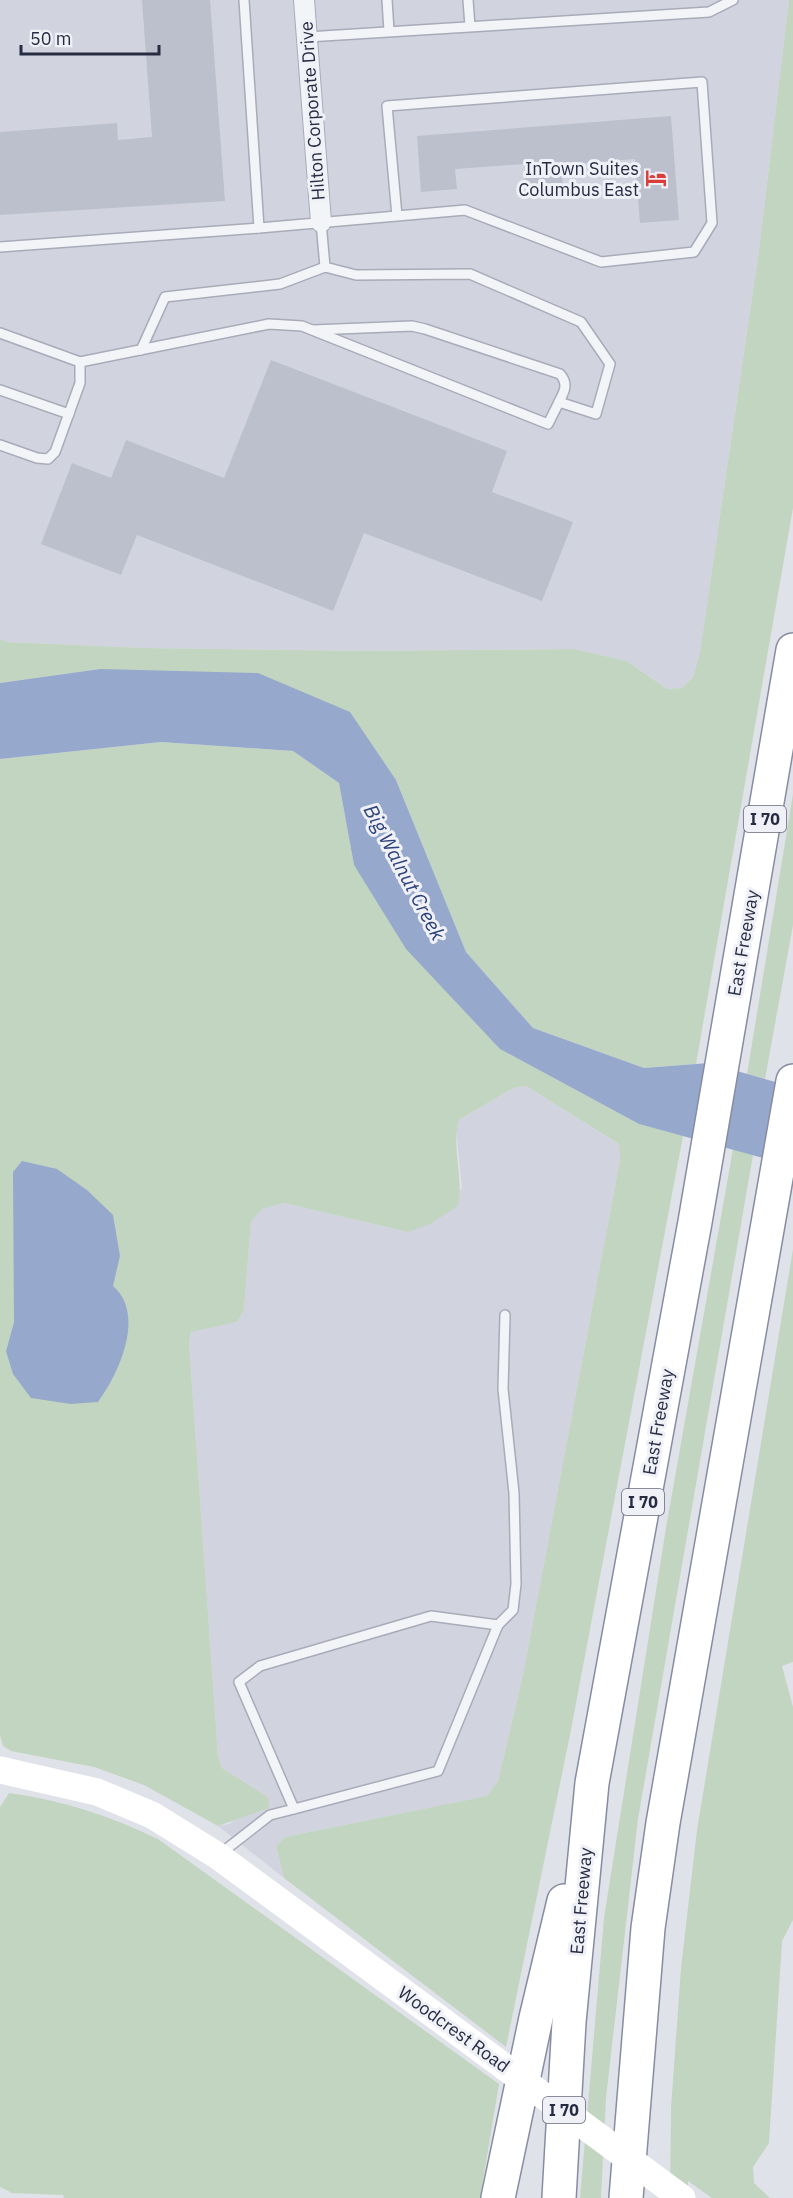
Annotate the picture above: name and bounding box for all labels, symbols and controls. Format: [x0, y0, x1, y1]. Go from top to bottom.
scale bar [21, 18, 159, 56]
street label: Hilton Corporate Drive [294, 21, 330, 201]
text: 50 m [30, 27, 72, 50]
place label: InTown Suites Columbus East [518, 157, 639, 201]
hotel icon: InTown Suites Columbus East [644, 166, 668, 190]
water label: Big Walnut Creek [358, 799, 452, 945]
road number: I 70 [744, 806, 786, 832]
street label: East Freeway [722, 888, 764, 998]
street label: East Freeway [637, 1367, 679, 1477]
road number: I 70 [622, 1489, 664, 1515]
street label: East Freeway [565, 1847, 597, 1955]
street label: Woodcrest Road [394, 1981, 514, 2077]
road number: I 70 [543, 2097, 585, 2123]

